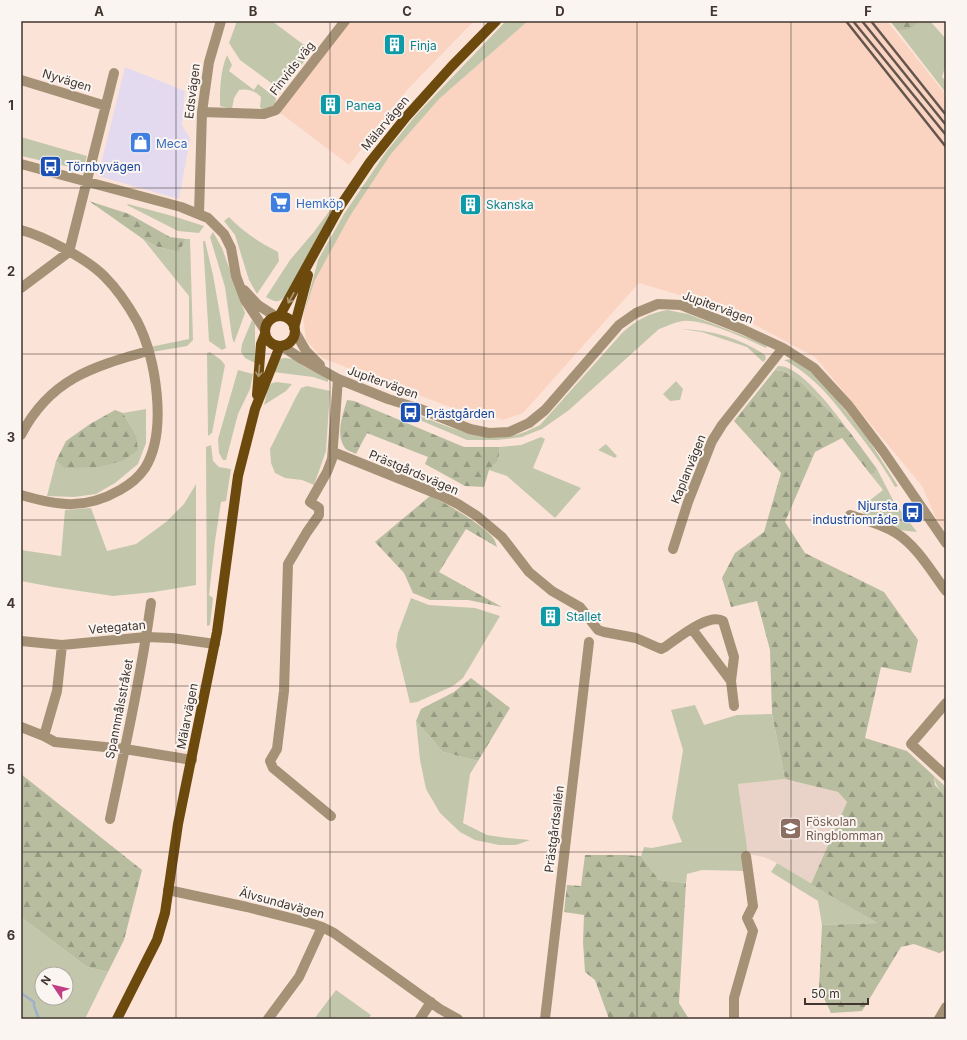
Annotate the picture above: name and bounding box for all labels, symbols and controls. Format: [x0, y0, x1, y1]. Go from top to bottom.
text: A [94, 3, 104, 19]
text: B [249, 3, 258, 19]
text: C [402, 3, 412, 19]
text: D [555, 3, 565, 19]
text: E [710, 3, 718, 19]
text: F [864, 3, 872, 19]
building icon: Finja [381, 32, 407, 58]
street label: Finvids väg [266, 38, 318, 98]
place label: Finja [410, 38, 437, 53]
street label: Edsvägen [181, 62, 203, 120]
street label: Nyvägen [41, 65, 93, 95]
building icon: Panea [317, 92, 343, 118]
street label: Mälarvägen [358, 93, 412, 153]
text: 1 [8, 97, 14, 113]
place label: Panea [346, 98, 381, 113]
shop icon: Meca [127, 130, 153, 156]
place label: Meca [156, 136, 188, 151]
bus stop icon: Törnbyvägen [37, 153, 63, 179]
place label: Törnbyvägen [66, 159, 141, 174]
supermarket icon: Hemköp [267, 190, 293, 216]
building icon: Skanska [457, 191, 483, 217]
place label: Hemköp [296, 196, 343, 211]
place label: Skanska [486, 197, 534, 212]
text: 2 [7, 263, 15, 279]
street label: Jupitervägen [680, 287, 756, 327]
one-way arrow [286, 292, 294, 304]
street label: Jupitervägen [345, 362, 421, 402]
one-way arrow [255, 364, 262, 377]
bus stop icon: Prästgården [398, 400, 424, 426]
place label: Prästgården [426, 406, 495, 421]
text: 3 [7, 429, 15, 445]
street label: Kaplanvägen [667, 432, 709, 506]
street label: Prästgårdsvägen [367, 446, 461, 498]
place label: Njursta industriområde [812, 498, 898, 527]
bus stop icon: Njursta industriområde [900, 499, 926, 525]
text: 4 [7, 595, 16, 611]
building icon: Stallet [538, 603, 564, 629]
place label: Stallet [566, 609, 601, 624]
street label: Vetegatan [88, 617, 146, 637]
street label: Spannmålsstråket [102, 658, 136, 760]
street label: Mälarvägen [173, 682, 201, 750]
text: 5 [7, 761, 15, 777]
street label: Prästgårdsallén [541, 785, 567, 873]
place label: Föskolan Ringblomman [806, 814, 883, 843]
school or university icon: Föskolan Ringblomman [777, 815, 803, 841]
street label: Älvsundavägen [238, 884, 326, 922]
text: 6 [7, 927, 15, 943]
north arrow [34, 966, 74, 1006]
text: N [38, 973, 54, 988]
scale bar [805, 980, 868, 1006]
text: 50 m [811, 986, 840, 1001]

